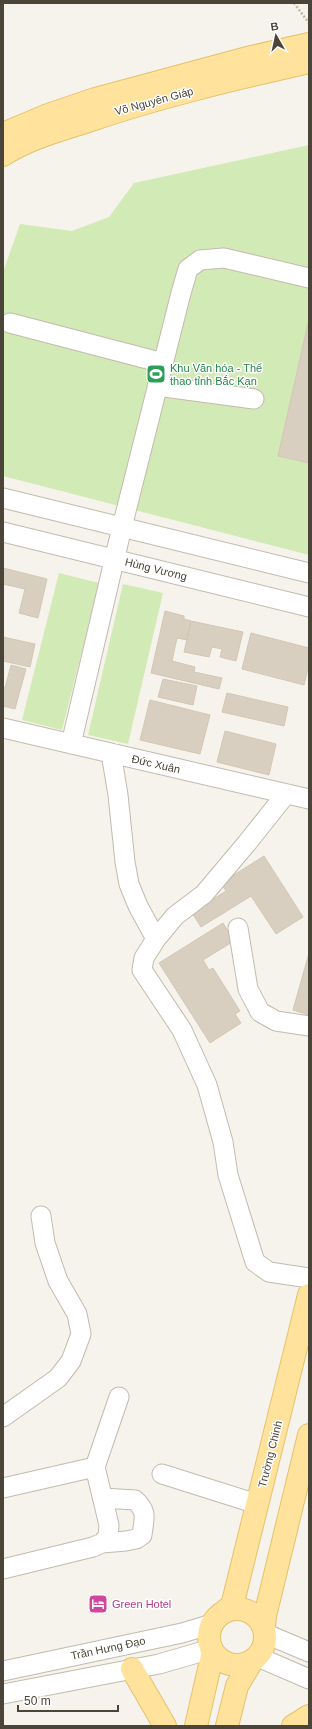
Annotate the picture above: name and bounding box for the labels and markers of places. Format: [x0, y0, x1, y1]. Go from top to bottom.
place label: Khu Văn hóa - Thể thao tỉnh Bắc Kạn [170, 362, 262, 387]
sports icon: Khu Văn hóa - Thể thao tỉnh Bắc Kạn [145, 363, 167, 385]
hotel icon: Green Hotel [87, 1593, 109, 1615]
place label: Green Hotel [112, 1598, 171, 1610]

